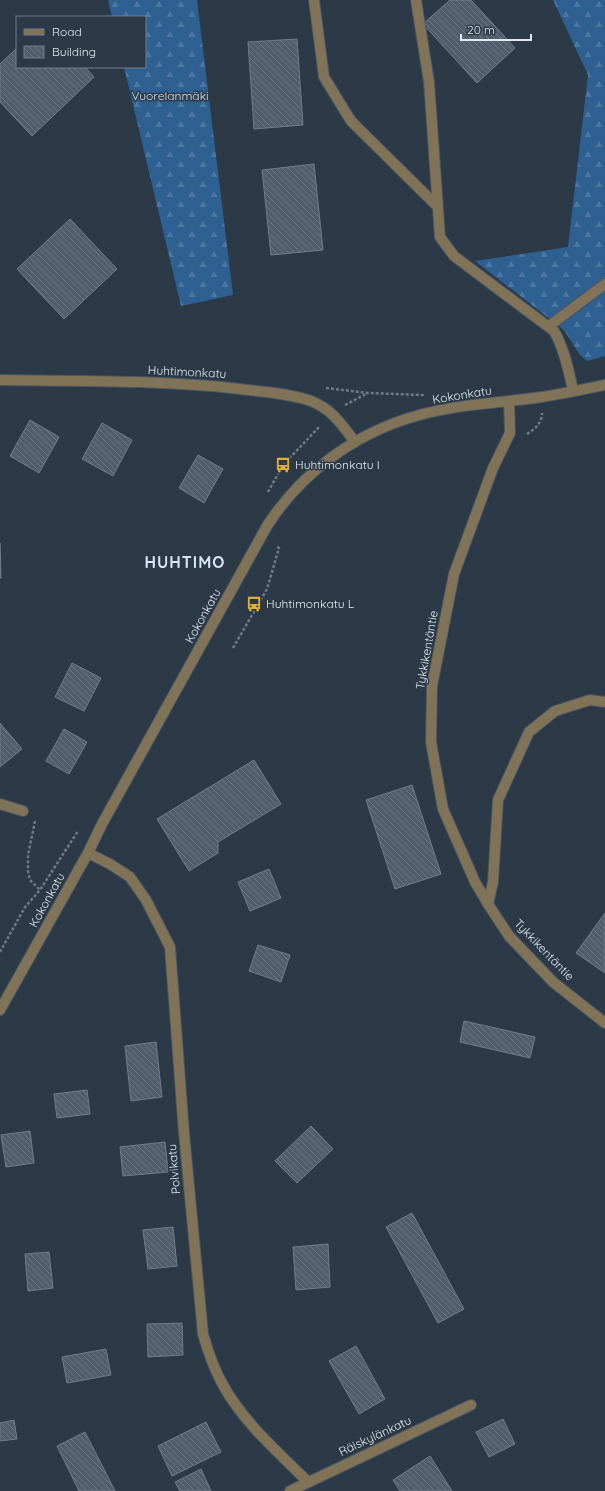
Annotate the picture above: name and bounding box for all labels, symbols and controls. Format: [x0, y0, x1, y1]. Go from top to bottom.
legend [16, 16, 146, 68]
scale bar [461, 16, 531, 42]
text: 20 m [467, 22, 495, 37]
text: Road [52, 24, 82, 39]
text: Building [52, 44, 96, 59]
park label: Vuorelanmäki [131, 88, 209, 103]
street label: Huhtimonkatu [147, 362, 227, 381]
street label: Kokonkatu [431, 382, 493, 407]
bus stop icon: Huhtimonkatu I [274, 456, 292, 474]
place label: Huhtimonkatu I [295, 457, 380, 472]
district label: HUHTIMO [145, 552, 225, 572]
street label: Kokonkatu [181, 586, 224, 646]
bus stop icon: Huhtimonkatu L [245, 595, 263, 613]
place label: Huhtimonkatu L [266, 596, 355, 611]
street label: Tykkikentäntie [412, 609, 441, 691]
street label: Kokonkatu [25, 870, 68, 930]
street label: Tykkikentäntie [511, 916, 578, 984]
street label: Polvikatu [164, 1143, 183, 1195]
street label: Räiskylänkatu [336, 1412, 413, 1459]

